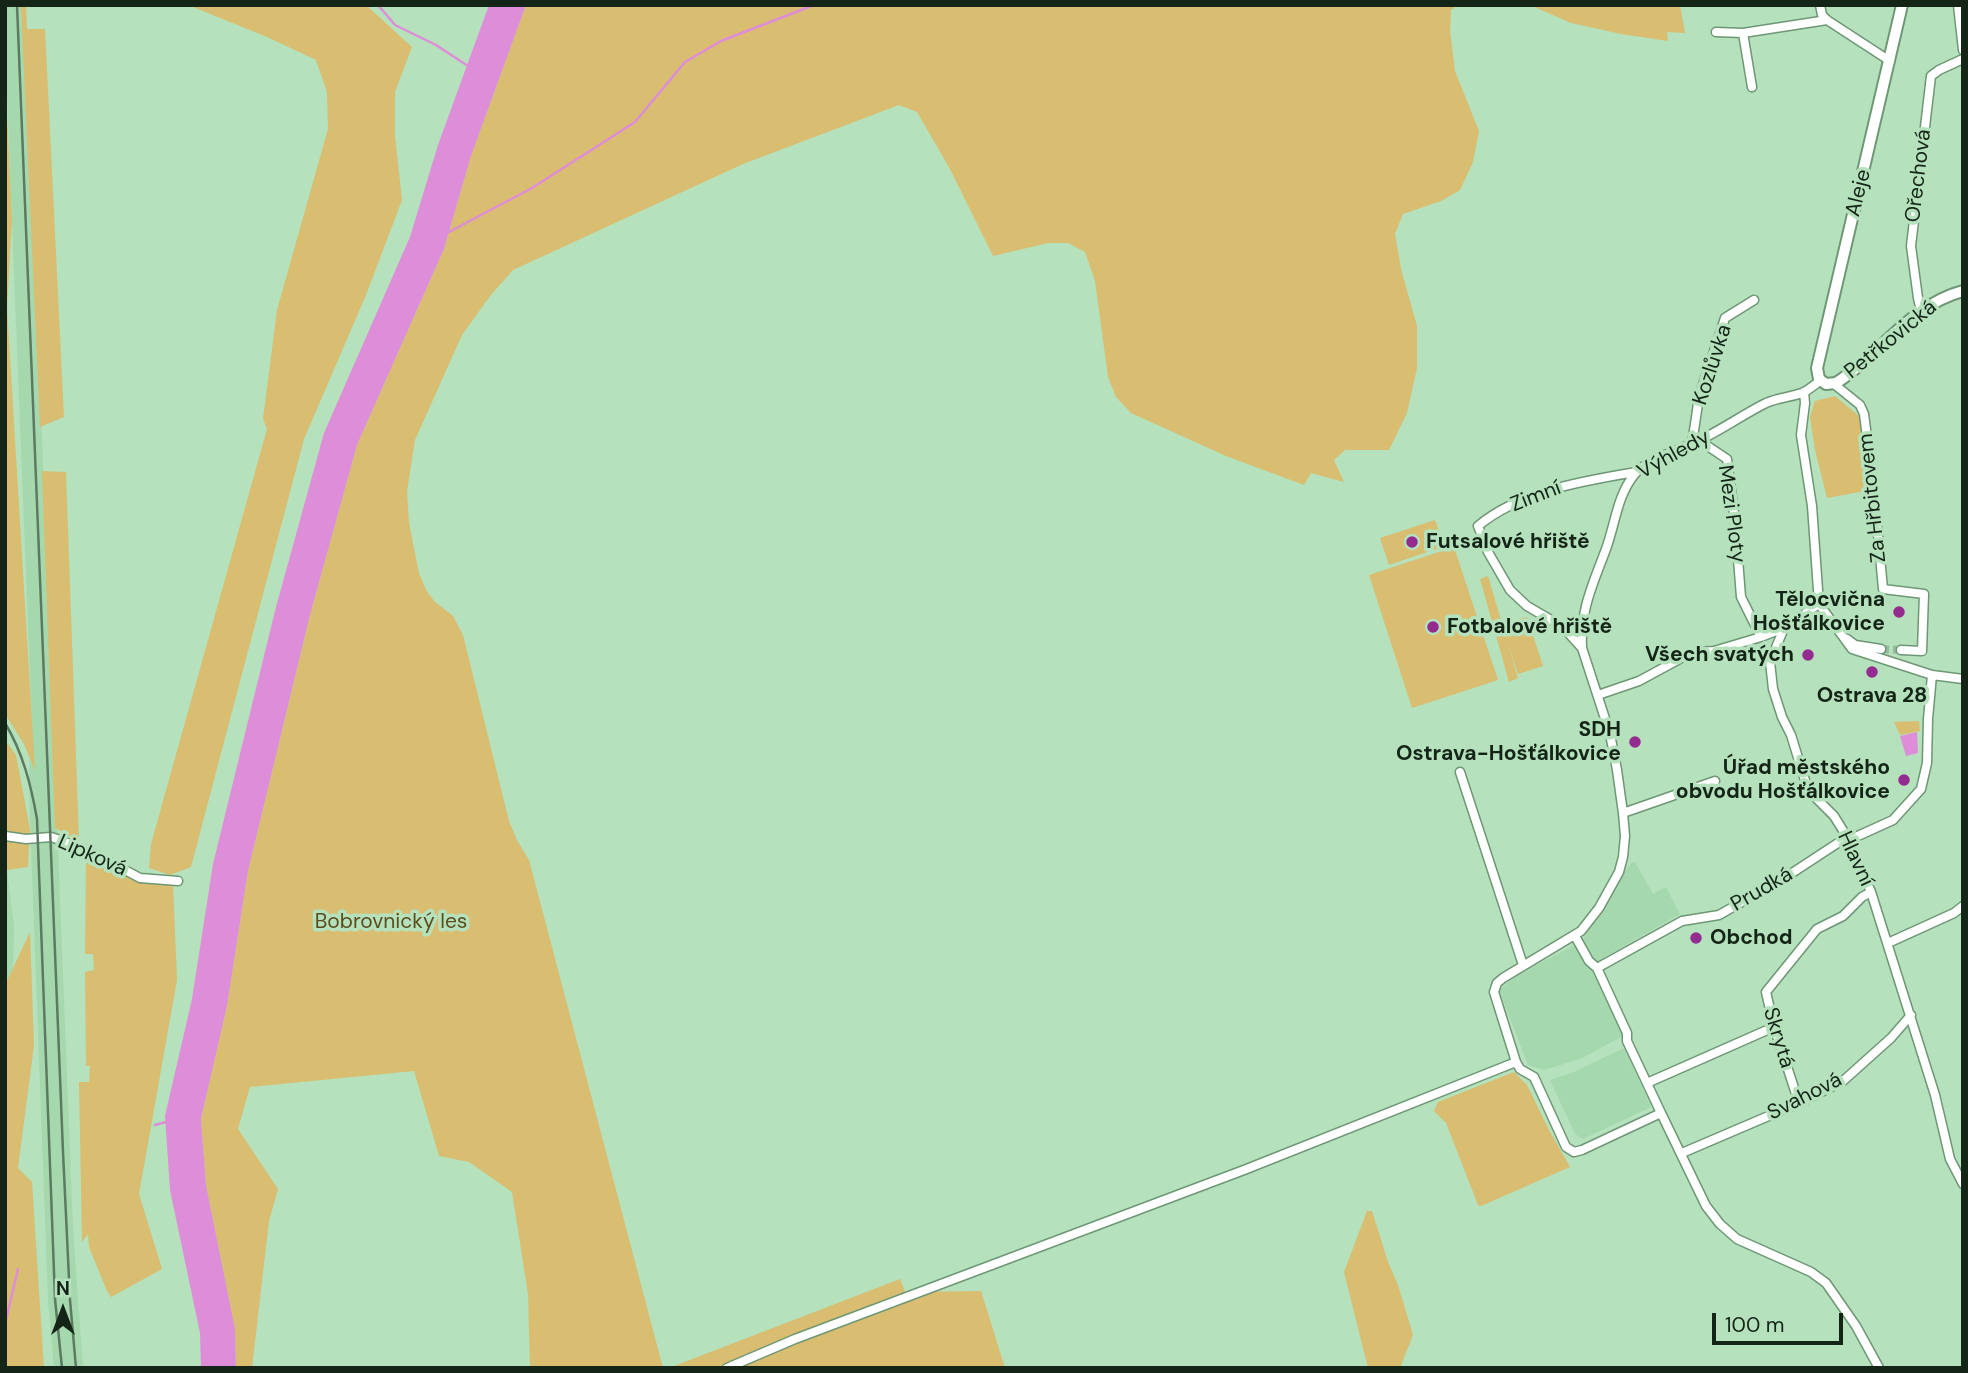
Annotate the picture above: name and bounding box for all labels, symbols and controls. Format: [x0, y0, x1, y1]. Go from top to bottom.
street label: Ořechová [1901, 128, 1937, 224]
street label: Aleje [1841, 167, 1877, 219]
street label: Petřkovická [1840, 295, 1942, 385]
street label: Kozlůvka [1688, 321, 1738, 409]
street label: Výhledy [1633, 425, 1715, 485]
street label: Za Hřbitovem [1854, 432, 1892, 564]
street label: Mezi Ploty [1712, 463, 1750, 565]
street label: Zimní [1507, 476, 1565, 518]
place label: Futsalové hřiště [1426, 529, 1590, 555]
marker: Futsalové hřiště [1404, 534, 1420, 550]
place label: Tělocvična Hošťálkovice [1753, 587, 1885, 637]
marker: Tělocvična Hošťálkovice [1891, 604, 1907, 620]
place label: Fotbalové hřiště [1447, 614, 1612, 640]
marker: Fotbalové hřiště [1425, 619, 1441, 635]
place label: Všech svatých [1645, 642, 1794, 668]
marker: Všech svatých [1800, 647, 1816, 663]
marker: Ostrava 28 [1864, 664, 1880, 680]
place label: Ostrava 28 [1817, 683, 1927, 709]
place label: SDH Ostrava-Hošťálkovice [1396, 717, 1621, 767]
marker: SDH Ostrava-Hošťálkovice [1627, 734, 1643, 750]
place label: Úřad městského obvodu Hošťálkovice [1676, 755, 1890, 805]
marker: Úřad městského obvodu Hošťálkovice [1896, 772, 1912, 788]
street label: Hlavní [1831, 827, 1879, 891]
street label: Lipková [54, 830, 130, 882]
street label: Prudká [1727, 862, 1797, 918]
park label: Bobrovnický les [315, 909, 467, 935]
place label: Obchod [1710, 925, 1793, 951]
marker: Obchod [1688, 930, 1704, 946]
street label: Skrytá [1757, 1005, 1799, 1071]
street label: Svahová [1764, 1068, 1846, 1126]
north arrow [28, 1275, 98, 1345]
text: N [56, 1276, 70, 1301]
scale bar [1716, 1300, 1847, 1344]
text: 100 m [1725, 1311, 1785, 1339]

